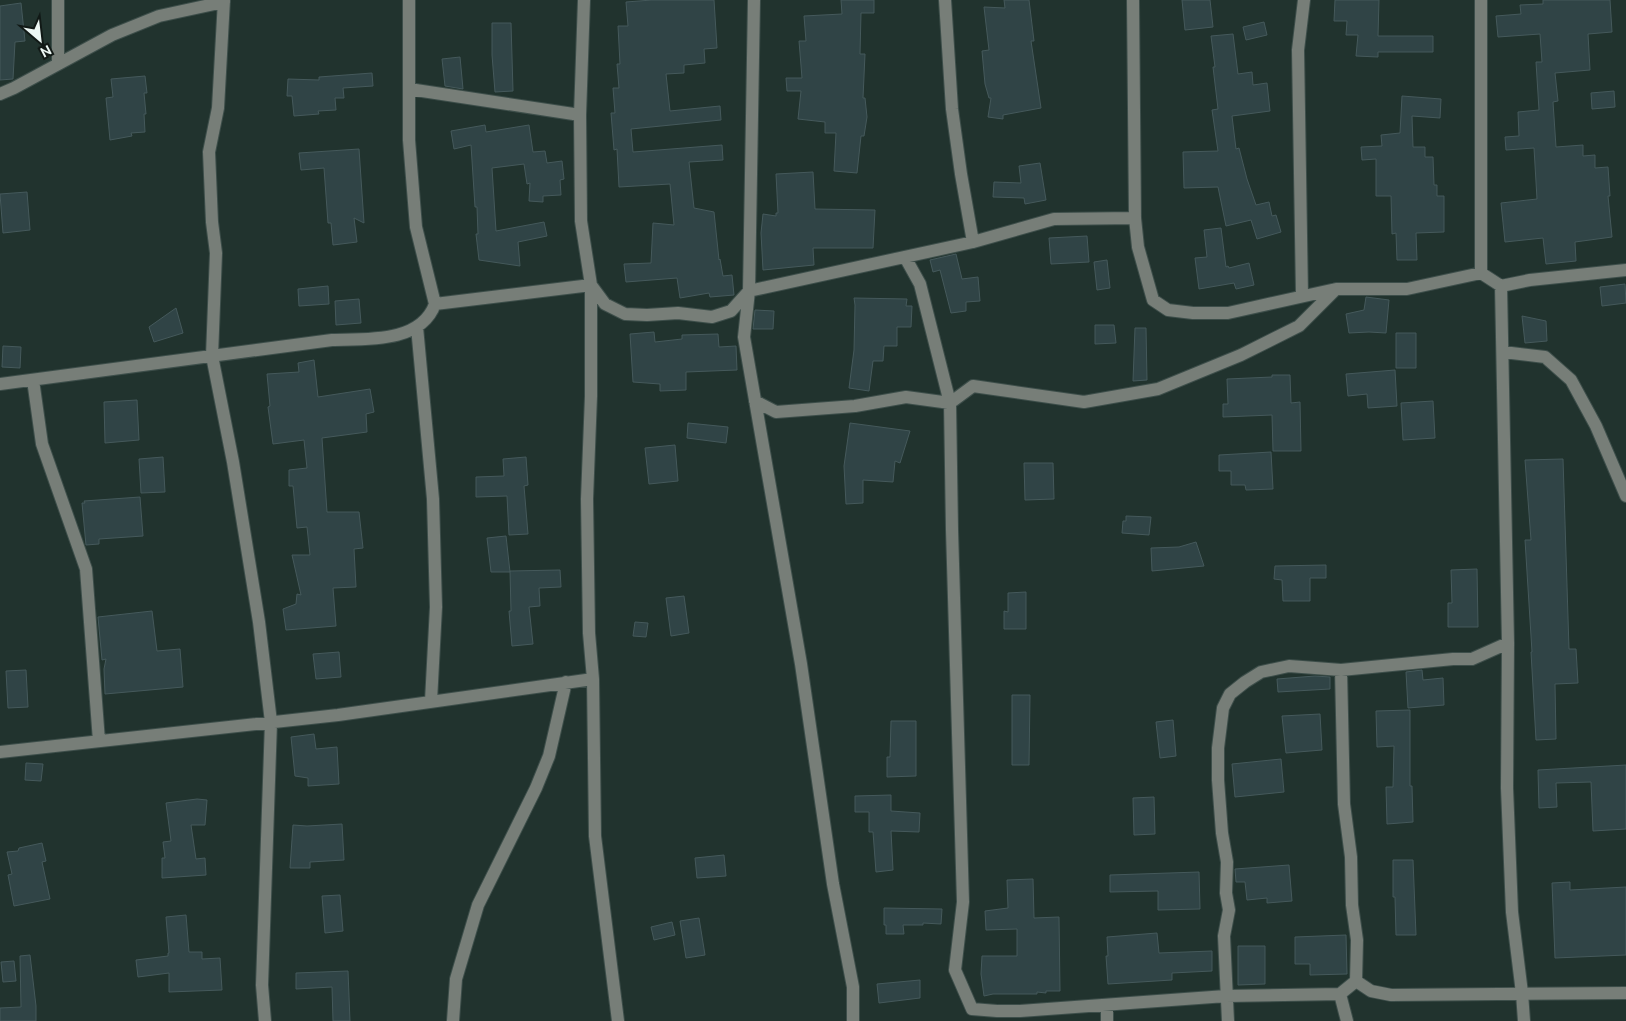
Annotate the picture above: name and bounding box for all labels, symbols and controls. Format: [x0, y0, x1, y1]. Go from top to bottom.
north arrow [15, 15, 65, 65]
text: N [38, 42, 54, 61]

